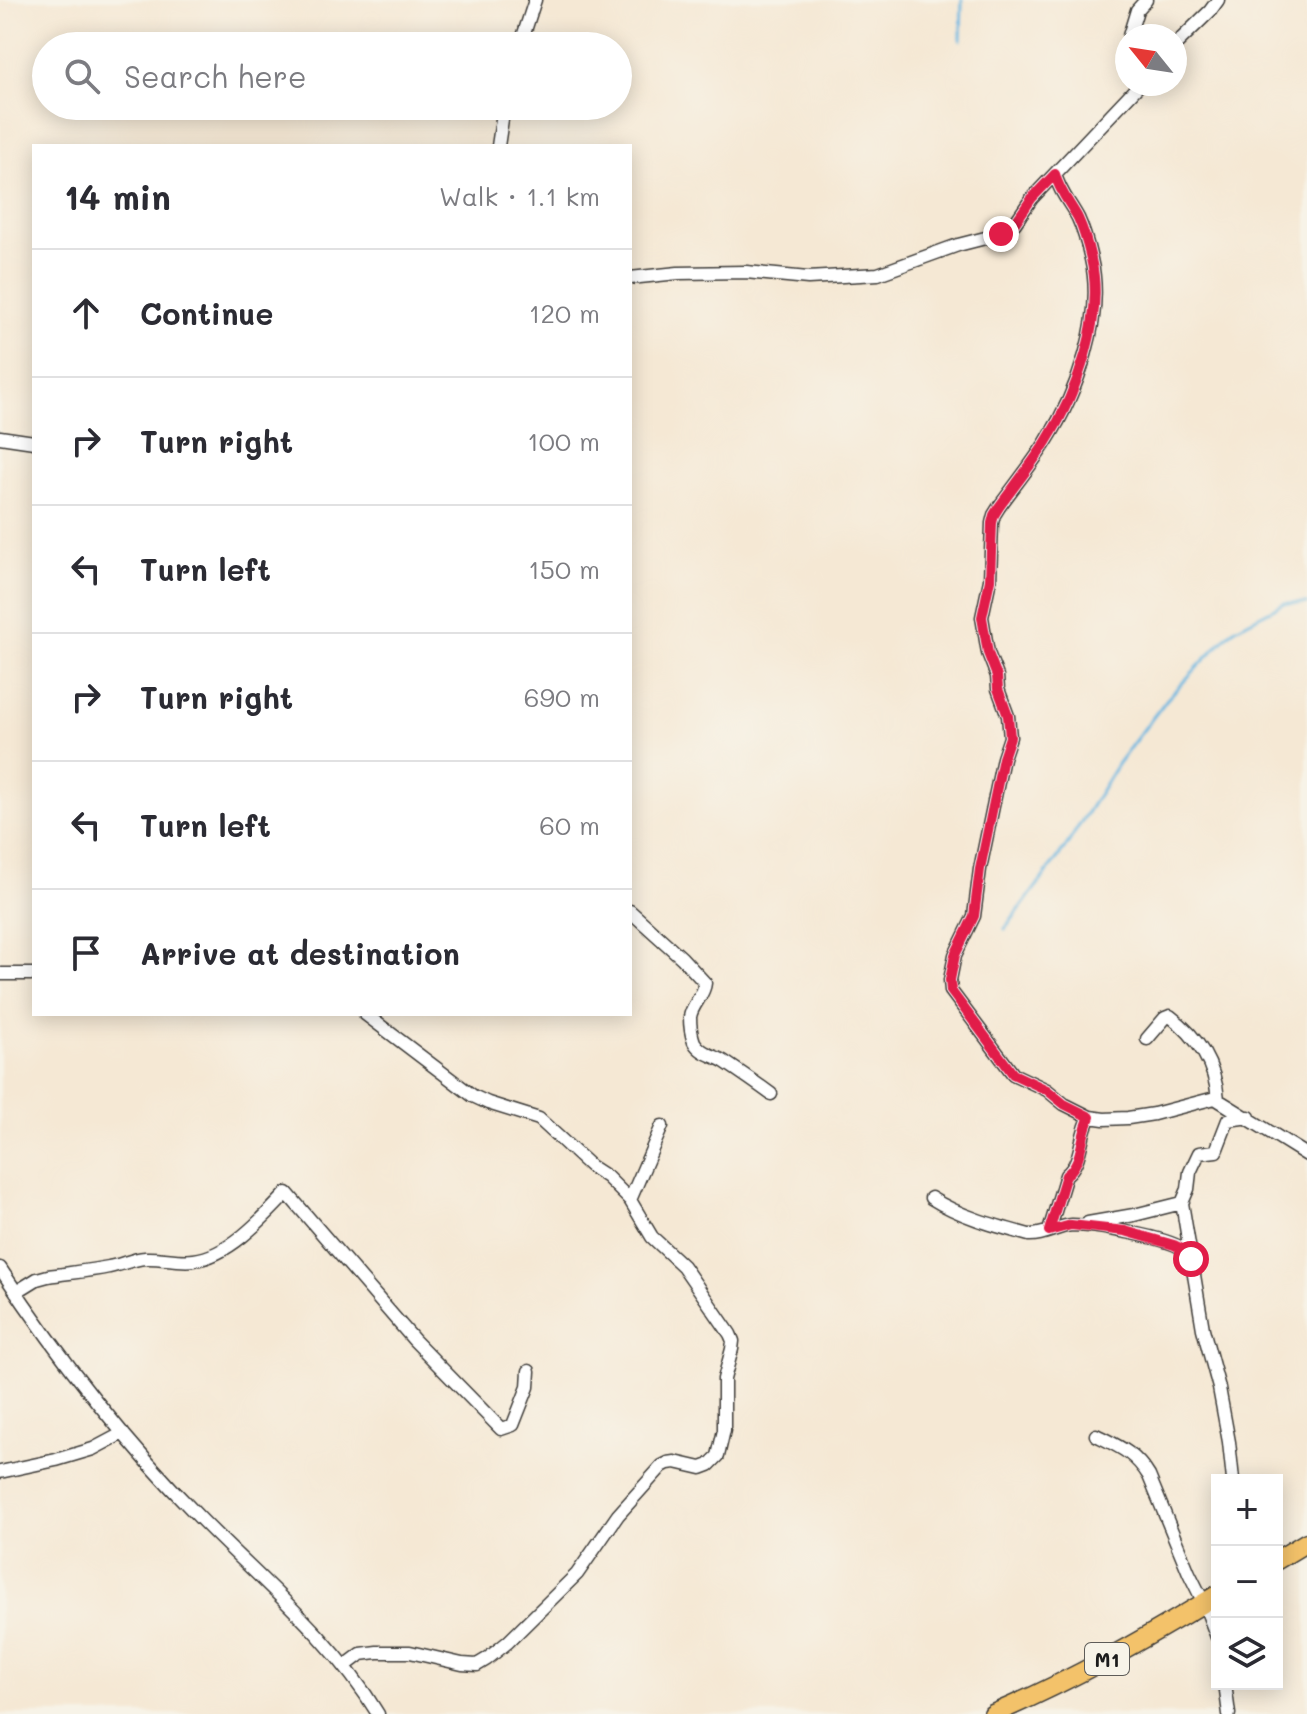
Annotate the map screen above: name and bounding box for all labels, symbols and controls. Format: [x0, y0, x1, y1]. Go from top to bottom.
north arrow [1115, 24, 1187, 96]
search box [32, 32, 632, 120]
icon: search [60, 54, 104, 98]
text: Search here [124, 56, 307, 96]
text: 14 min [64, 174, 171, 219]
text: Walk · 1.1 km [439, 179, 600, 213]
route end [983, 216, 1019, 252]
icon: ahead [64, 291, 108, 335]
text: Continue [140, 293, 273, 333]
text: 120 m [529, 296, 600, 330]
icon: right [64, 419, 108, 463]
text: Turn right [140, 421, 293, 461]
text: 100 m [527, 424, 600, 458]
icon: left [64, 547, 108, 591]
text: Turn left [140, 549, 271, 589]
text: 150 m [528, 552, 600, 586]
icon: right [64, 675, 108, 719]
text: Turn right [140, 677, 293, 717]
text: 690 m [524, 680, 600, 714]
icon: left [64, 803, 108, 847]
text: Turn left [140, 805, 271, 845]
text: 60 m [539, 808, 600, 842]
icon: arrive [64, 931, 108, 975]
text: Arrive at destination [140, 933, 460, 973]
route start [1173, 1241, 1209, 1277]
map controls [1211, 1474, 1283, 1690]
button: + [1211, 1474, 1283, 1546]
button: − [1211, 1546, 1283, 1618]
button: layers [1211, 1618, 1283, 1690]
road number: M1 [1085, 1643, 1129, 1675]

